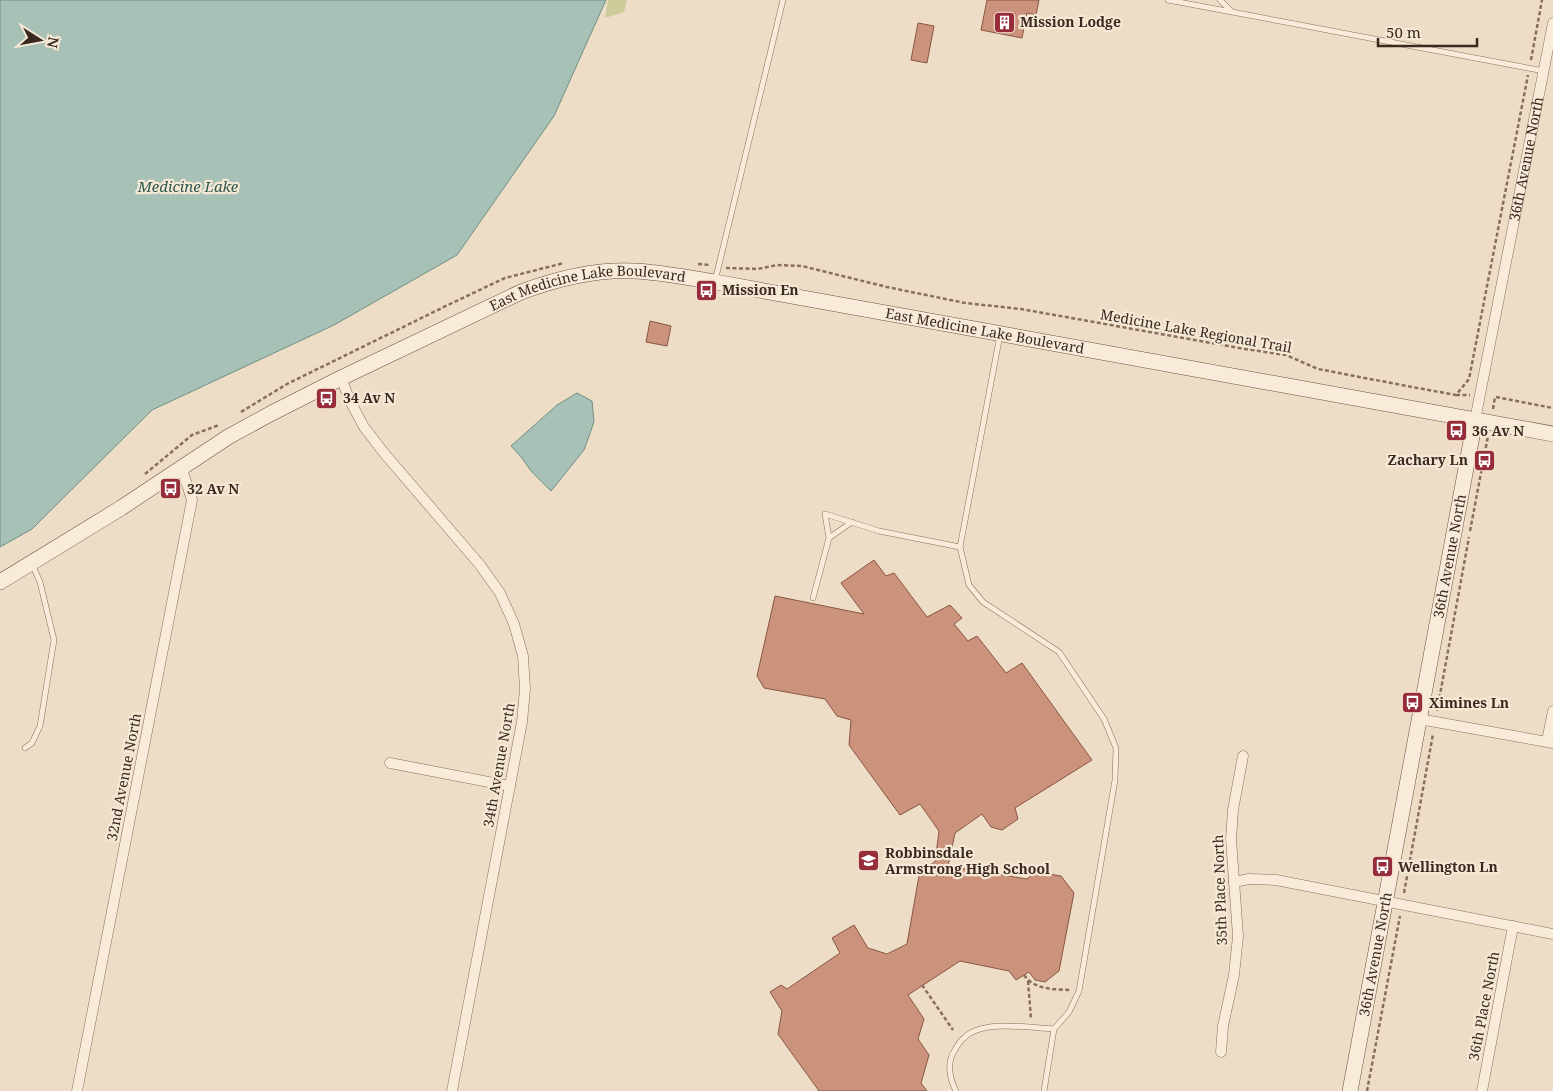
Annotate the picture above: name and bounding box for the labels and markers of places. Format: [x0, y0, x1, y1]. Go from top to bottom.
building icon: Mission Lodge [992, 10, 1016, 34]
place label: Mission Lodge [1020, 12, 1121, 31]
bus stop icon: Mission En [694, 278, 718, 302]
place label: Mission En [722, 280, 799, 299]
bus stop icon: 34 Av N [315, 386, 339, 410]
place label: 34 Av N [343, 388, 395, 407]
bus stop icon: 36 Av N [1444, 419, 1468, 443]
place label: 36 Av N [1472, 421, 1524, 440]
bus stop icon: Zachary Ln [1472, 448, 1496, 472]
place label: Zachary Ln [1388, 450, 1468, 469]
bus stop icon: 32 Av N [159, 477, 183, 501]
place label: 32 Av N [187, 479, 239, 498]
bus stop icon: Ximines Ln [1401, 691, 1425, 715]
place label: Ximines Ln [1429, 693, 1509, 712]
place label: Robbinsdale Armstrong High School [885, 843, 1050, 878]
school or university icon: Robbinsdale Armstrong High School [857, 849, 881, 873]
bus stop icon: Wellington Ln [1370, 855, 1394, 879]
place label: Wellington Ln [1398, 857, 1498, 876]

